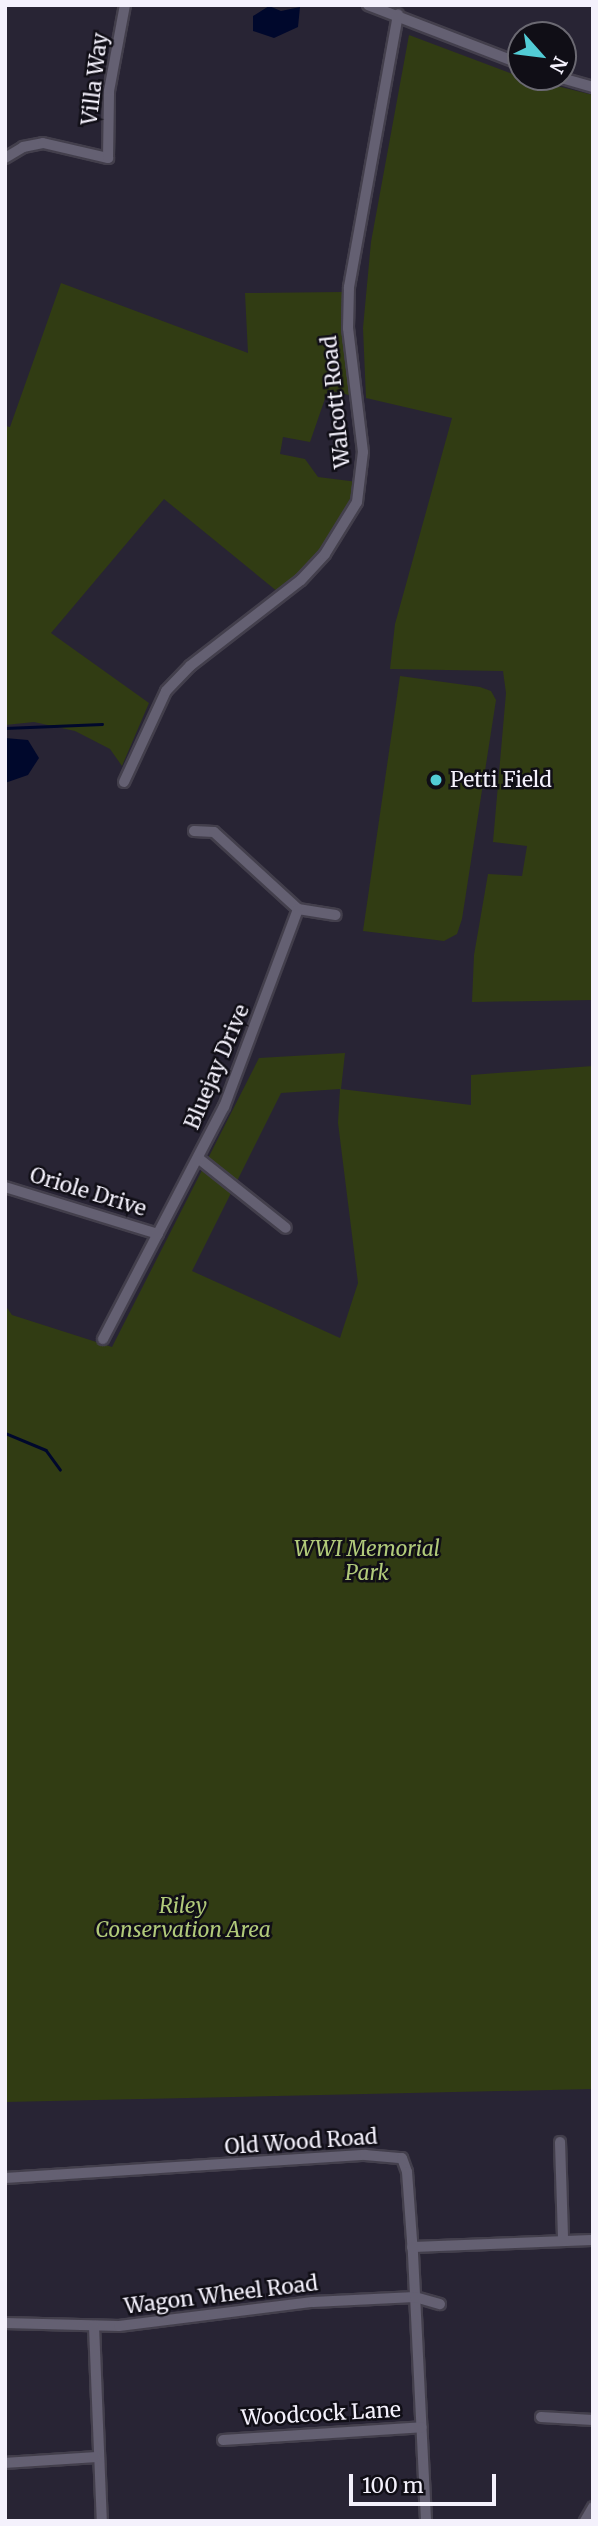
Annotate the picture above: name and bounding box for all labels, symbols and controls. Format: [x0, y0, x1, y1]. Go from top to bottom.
north arrow [507, 21, 577, 91]
street label: Villa Way [77, 31, 113, 127]
text: N [545, 53, 573, 77]
street label: Walcott Road [317, 335, 355, 469]
place label: Petti Field [450, 767, 552, 793]
marker: Petti Field [428, 772, 444, 788]
street label: Bluejay Drive [179, 1001, 255, 1133]
street label: Oriole Drive [27, 1162, 149, 1222]
park label: WWI Memorial Park [294, 1536, 440, 1586]
park label: Riley Conservation Area [95, 1893, 271, 1943]
street label: Old Wood Road [224, 2124, 378, 2160]
street label: Wagon Wheel Road [123, 2271, 319, 2319]
street label: Woodcock Lane [240, 2397, 402, 2431]
scale bar [353, 2460, 500, 2504]
text: 100 m [362, 2472, 424, 2499]

